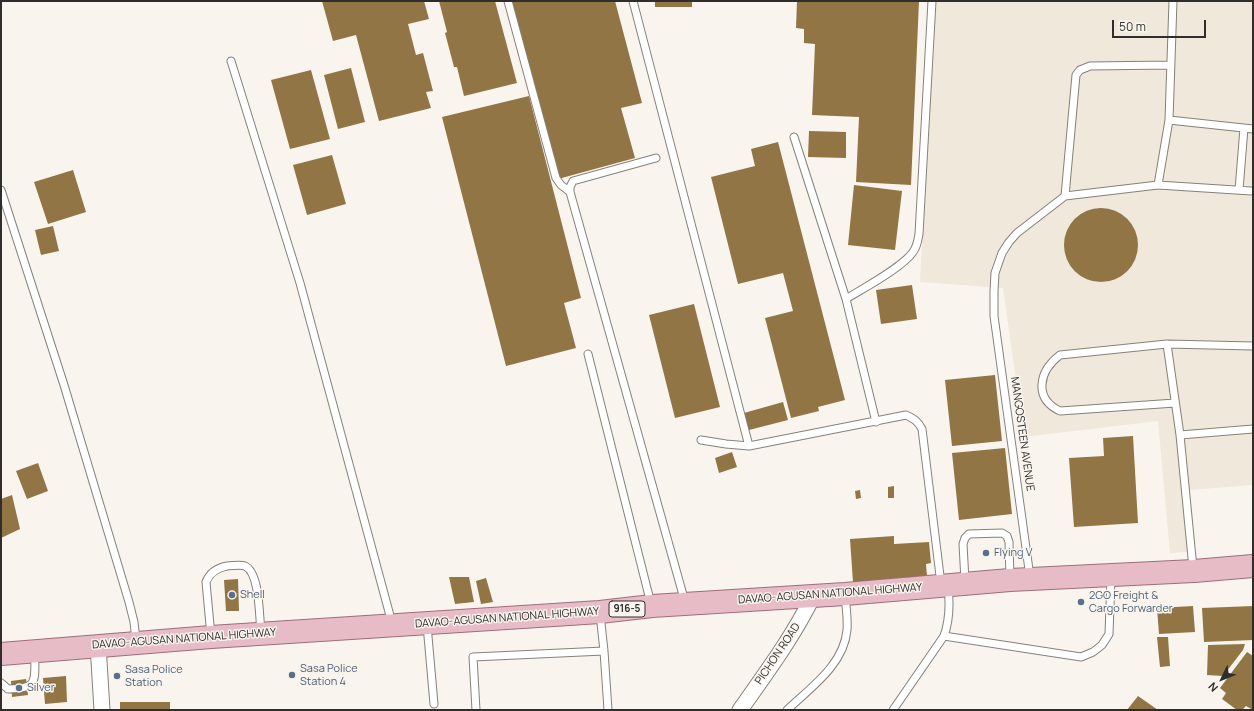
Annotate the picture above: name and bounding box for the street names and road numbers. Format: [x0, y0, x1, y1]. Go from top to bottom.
street label: MANGOSTEEN AVENUE [1007, 376, 1037, 492]
street label: DAVAO-AGUSAN NATIONAL HIGHWAY [738, 581, 922, 607]
road number: 916-5 [609, 601, 645, 617]
street label: DAVAO-AGUSAN NATIONAL HIGHWAY [415, 605, 599, 631]
street label: PICHON ROAD [753, 621, 803, 687]
street label: DAVAO-AGUSAN NATIONAL HIGHWAY [92, 626, 276, 652]

